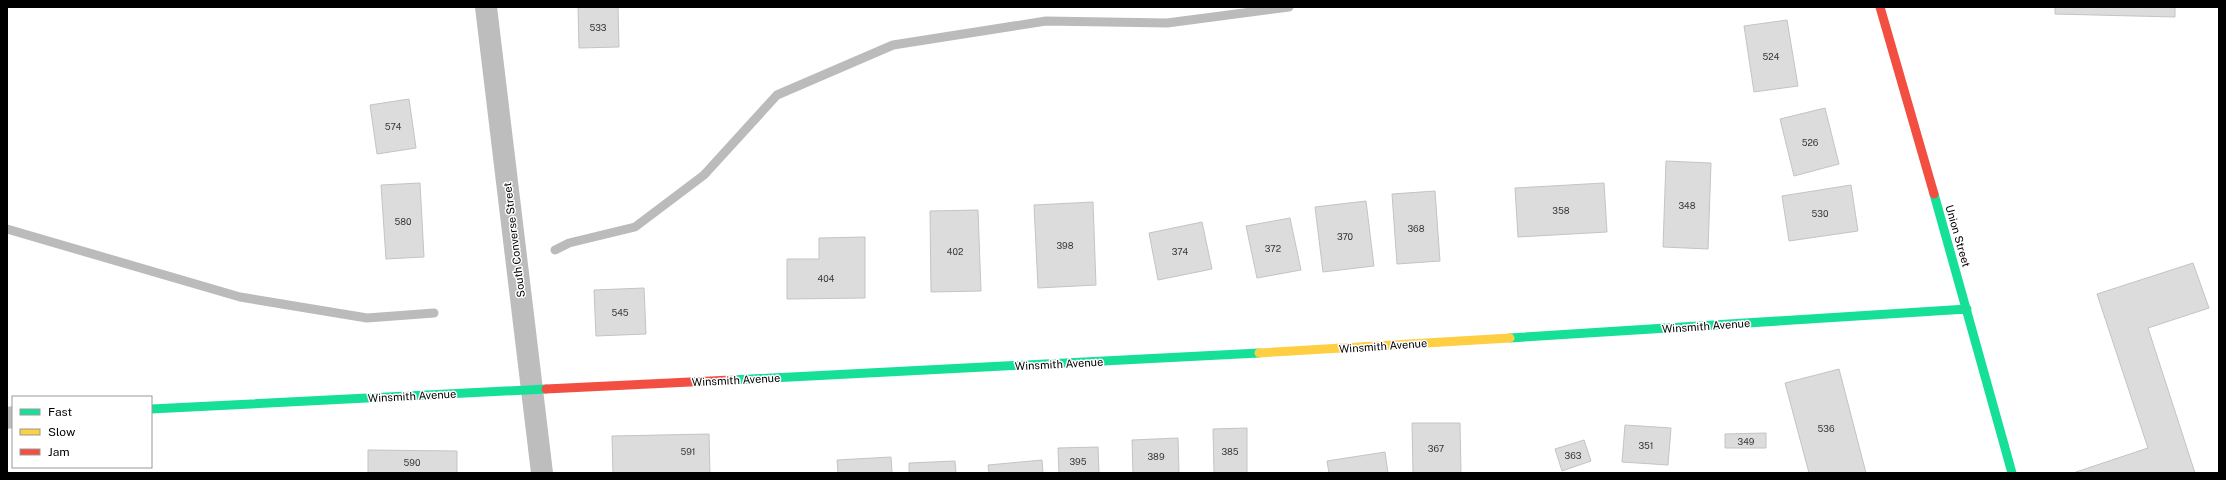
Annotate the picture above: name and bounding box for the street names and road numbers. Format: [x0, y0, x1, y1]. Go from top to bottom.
street label: South Converse Street [501, 182, 527, 298]
street label: Union Street [1943, 204, 1973, 268]
street label: Winsmith Avenue [1661, 317, 1751, 335]
street label: Winsmith Avenue [1338, 337, 1428, 355]
street label: Winsmith Avenue [1015, 356, 1103, 372]
street label: Winsmith Avenue [692, 372, 780, 388]
street label: Winsmith Avenue [368, 388, 456, 404]

